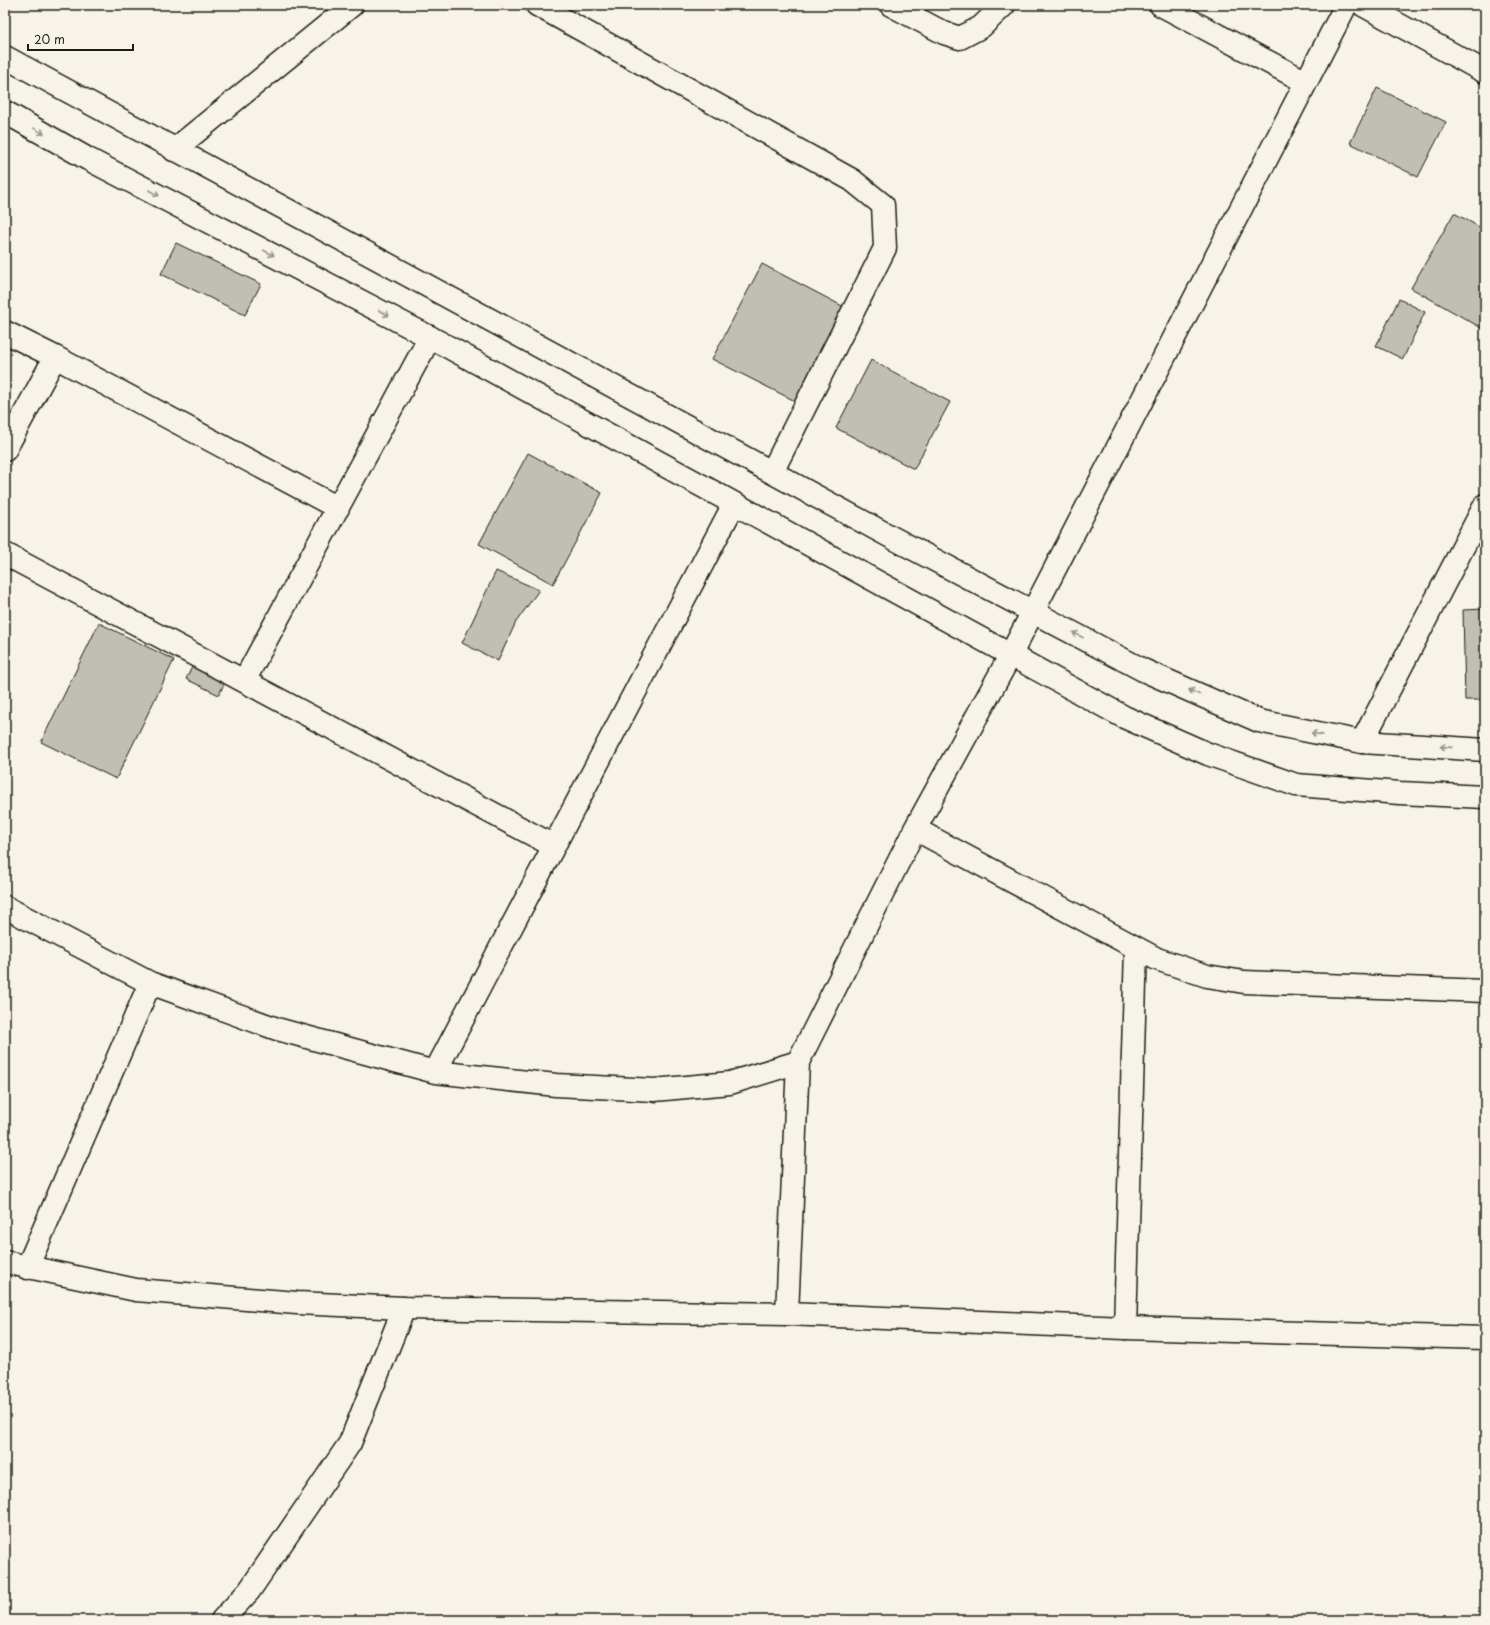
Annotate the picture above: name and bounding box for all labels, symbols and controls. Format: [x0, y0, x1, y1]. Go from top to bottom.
scale bar [28, 26, 133, 52]
text: 20 m [34, 30, 65, 48]
one-way arrow [33, 128, 45, 136]
one-way arrow [147, 190, 159, 197]
one-way arrow [263, 250, 275, 257]
one-way arrow [378, 310, 390, 317]
one-way arrow [1072, 631, 1084, 639]
one-way arrow [1189, 688, 1201, 695]
one-way arrow [1311, 730, 1324, 738]
one-way arrow [1440, 744, 1453, 751]

